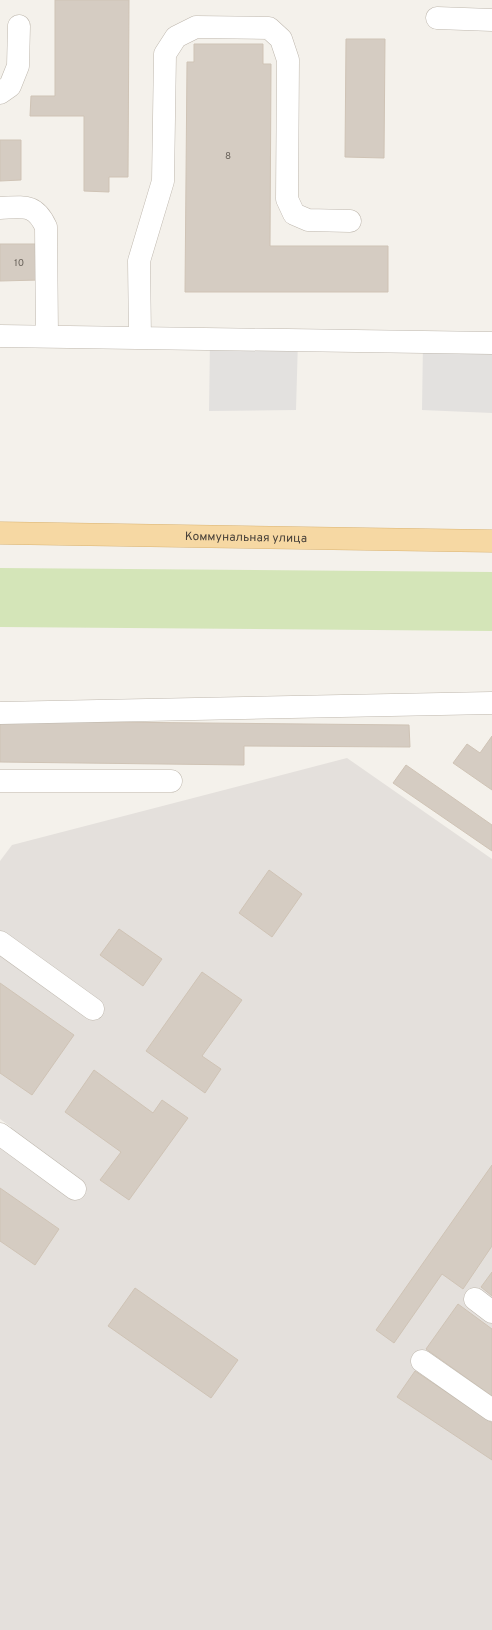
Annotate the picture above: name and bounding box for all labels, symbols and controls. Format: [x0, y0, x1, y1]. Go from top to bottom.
house number: 8 [225, 150, 231, 163]
house number: 10 [14, 257, 24, 270]
street label: Коммунальная улица [185, 529, 307, 547]

